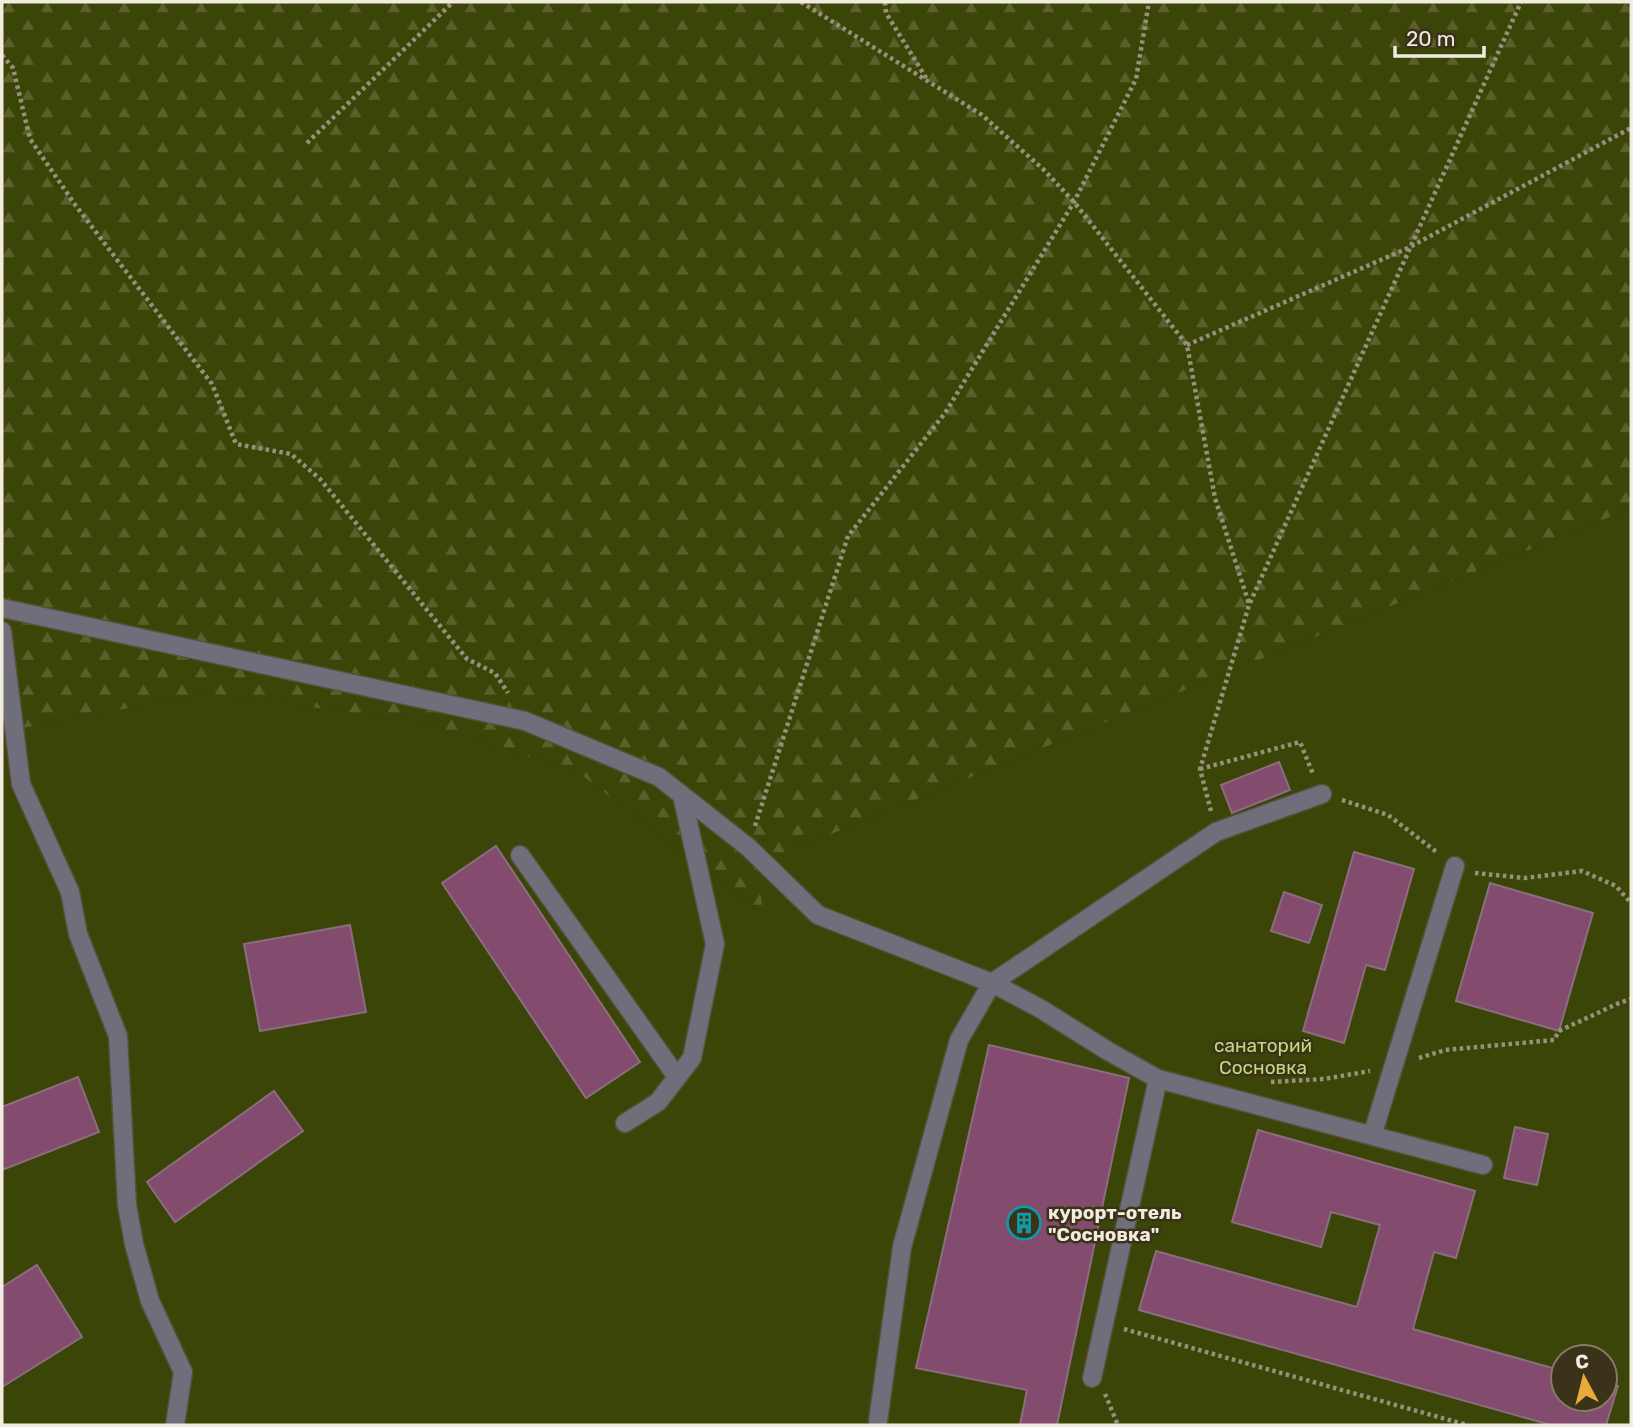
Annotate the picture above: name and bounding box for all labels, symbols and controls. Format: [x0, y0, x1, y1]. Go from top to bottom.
scale bar [1395, 14, 1484, 58]
text: 20 m [1406, 26, 1455, 51]
park label: санаторий Сосновка [1214, 1034, 1312, 1079]
place label: курорт-отель "Сосновка" [1048, 1201, 1182, 1246]
building icon: курорт-отель "Сосновка" [1005, 1204, 1043, 1242]
north arrow [1549, 1343, 1619, 1413]
text: С [1574, 1349, 1590, 1374]

